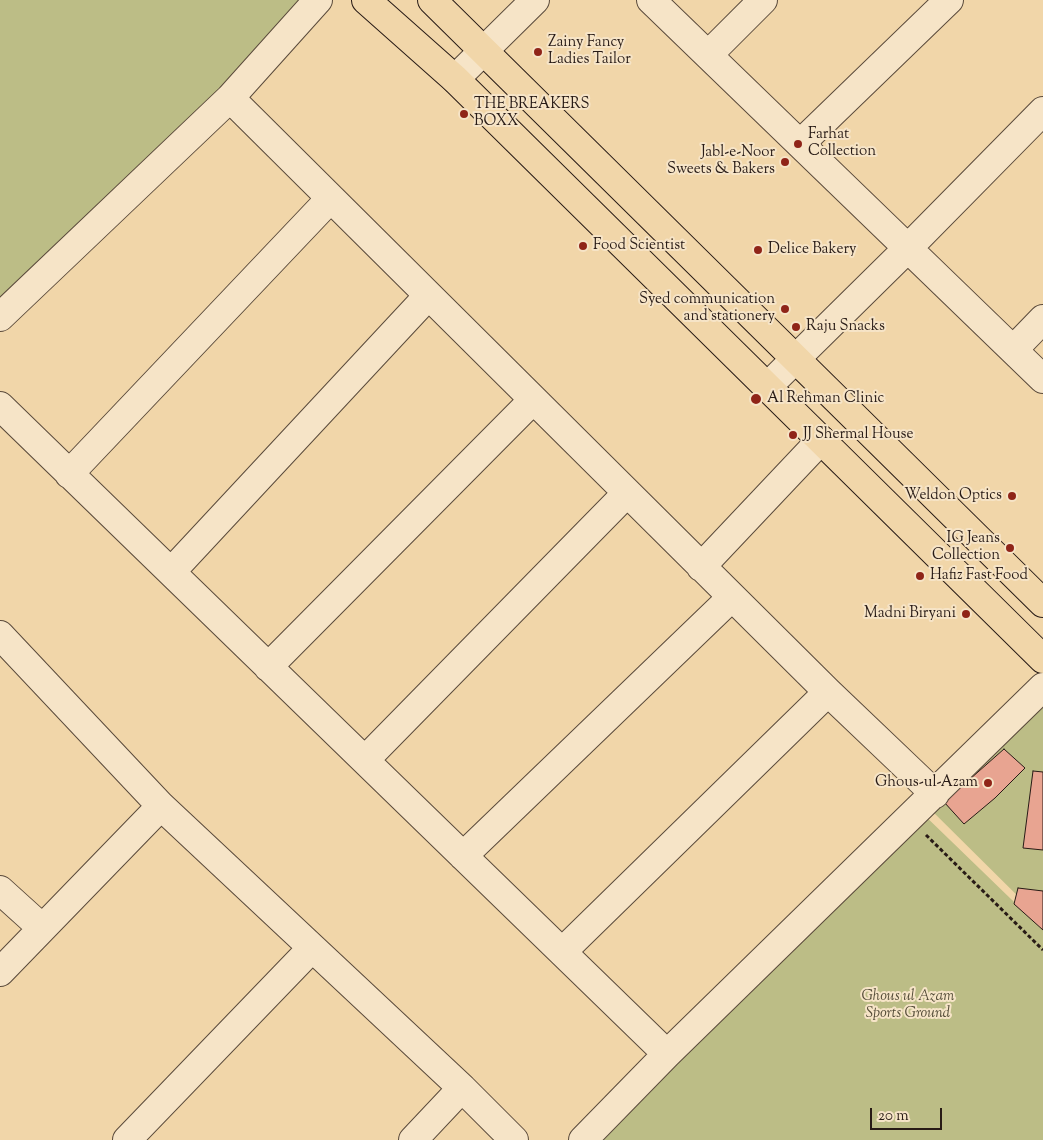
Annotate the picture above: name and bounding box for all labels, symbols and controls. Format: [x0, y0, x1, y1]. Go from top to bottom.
place label: Zainy Fancy Ladies Tailor [548, 34, 631, 69]
marker: Zainy Fancy Ladies Tailor [532, 46, 544, 58]
place label: THE BREAKERS BOXX [474, 96, 590, 131]
marker: THE BREAKERS BOXX [458, 108, 470, 120]
place label: Farhat Collection [808, 126, 876, 161]
marker: Farhat Collection [792, 138, 804, 150]
place label: Jabl-e-Noor Sweets & Bakers [667, 144, 775, 179]
marker: Jabl-e-Noor Sweets & Bakers [779, 156, 791, 168]
place label: Food Scientist [593, 237, 685, 255]
marker: Food Scientist [577, 240, 589, 252]
place label: Delice Bakery [768, 241, 856, 259]
marker: Delice Bakery [752, 244, 764, 256]
place label: Syed communication and stationery [639, 291, 775, 326]
marker: Syed communication and stationery [779, 303, 791, 315]
place label: Raju Snacks [806, 318, 885, 336]
marker: Raju Snacks [790, 321, 802, 333]
place label: Al Rehman Clinic [767, 390, 884, 408]
marker: Al Rehman Clinic [749, 392, 763, 406]
place label: JJ Shermal House [803, 426, 913, 444]
marker: JJ Shermal House [787, 429, 799, 441]
place label: Weldon Optics [904, 487, 1002, 505]
marker: Weldon Optics [1006, 490, 1018, 502]
place label: IG Jeans Collection [932, 530, 1000, 565]
marker: IG Jeans Collection [1004, 542, 1016, 554]
place label: Hafiz Fast Food [930, 567, 1028, 585]
marker: Hafiz Fast Food [914, 570, 926, 582]
place label: Madni Biryani [864, 605, 956, 623]
marker: Madni Biryani [960, 608, 972, 620]
place label: Ghous-ul-Azam [875, 774, 978, 792]
marker: Ghous-ul-Azam [982, 777, 994, 789]
park label: Ghous ul Azam Sports Ground [862, 988, 954, 1023]
scale bar [873, 1098, 946, 1130]
text: 20 m [878, 1106, 909, 1127]

